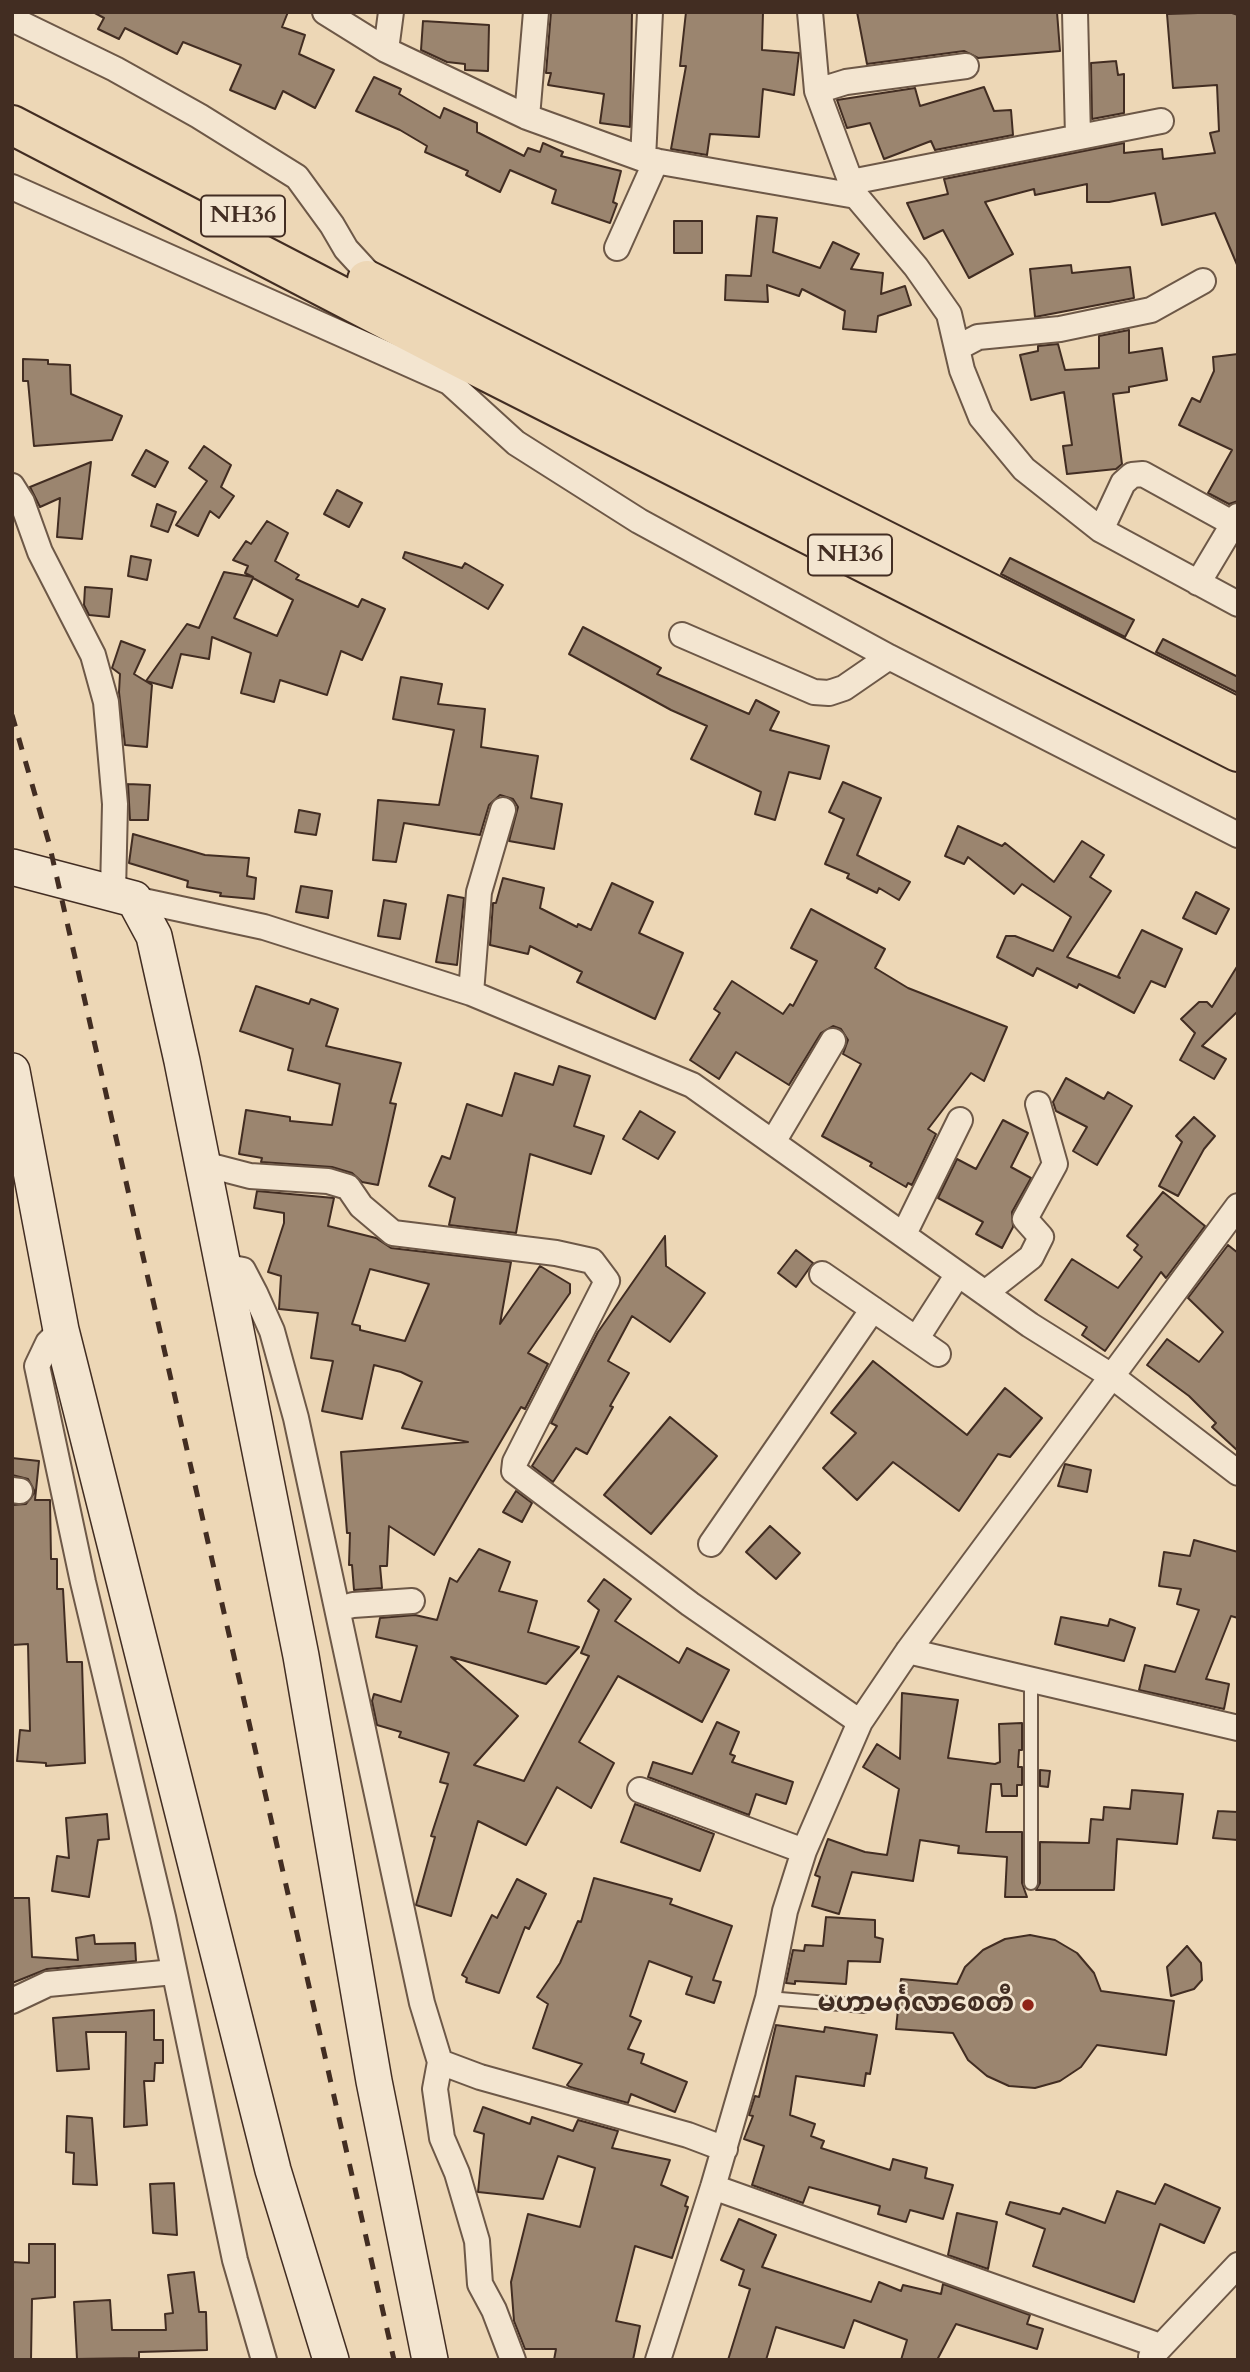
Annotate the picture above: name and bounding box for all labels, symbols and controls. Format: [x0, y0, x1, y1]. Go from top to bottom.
road number: NH36 [201, 196, 285, 236]
road number: NH36 [808, 534, 892, 576]
place label: မဟာမင်္ဂလာစေတီ [818, 1989, 1014, 2021]
marker: မဟာမင်္ဂလာစေတီ [1020, 1997, 1036, 2013]

